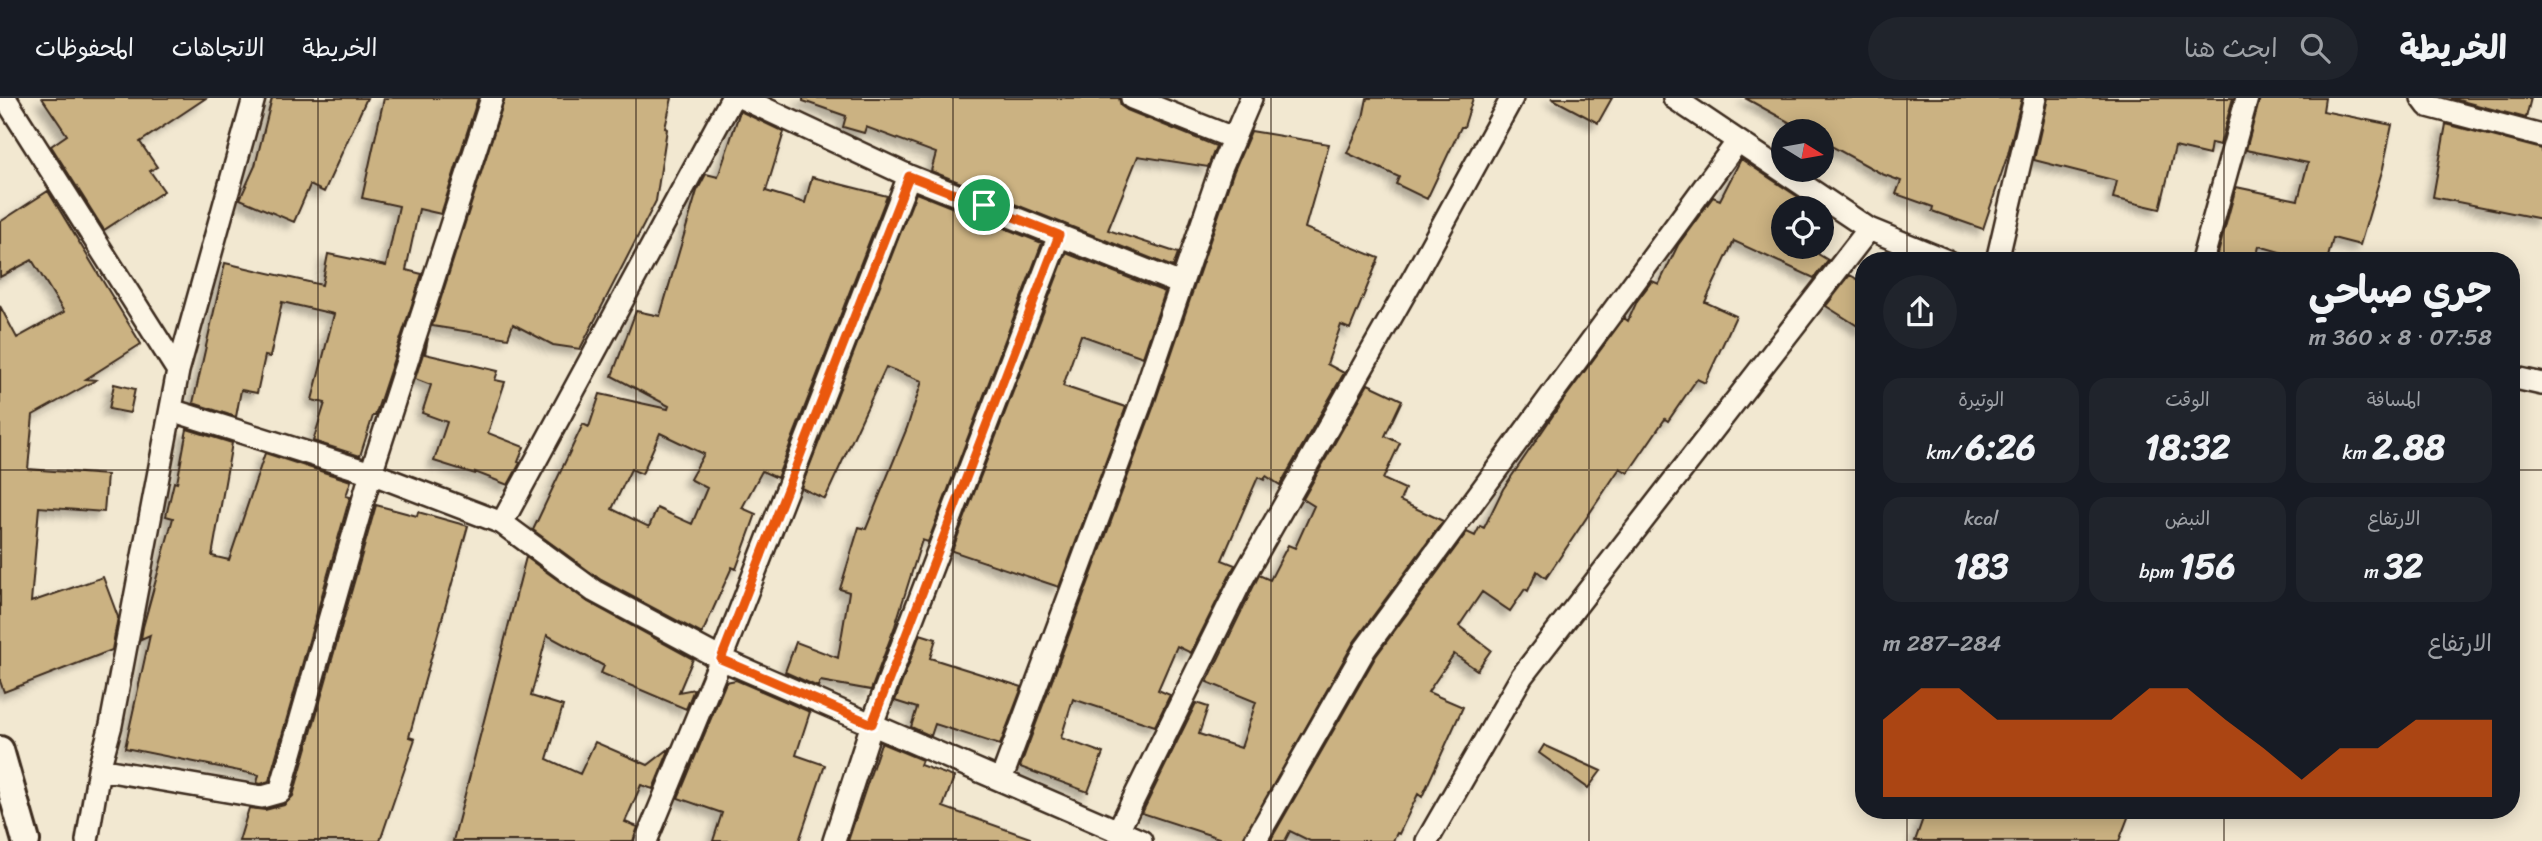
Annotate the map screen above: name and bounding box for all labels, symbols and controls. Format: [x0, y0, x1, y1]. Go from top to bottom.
search box [1868, 17, 2358, 80]
text: الخريطة [2400, 19, 2507, 77]
text: ابحث هنا [2184, 25, 2278, 71]
text: المحفوظات [35, 27, 134, 69]
text: الاتجاهات [172, 27, 265, 69]
text: الخريطة [303, 27, 377, 69]
icon: search [2296, 29, 2334, 67]
north arrow [1771, 119, 1834, 182]
map controls [1771, 119, 1834, 259]
pin [954, 175, 1014, 235]
icon: arrive [965, 186, 1003, 224]
button: locate [1771, 196, 1834, 259]
text: جري صباحي [2309, 257, 2492, 324]
button: share [1883, 275, 1957, 349]
text: 07:58 · 8 × 360 m [2309, 317, 2492, 358]
text: الوتيرة [1958, 383, 2004, 416]
text: الوقت [2165, 383, 2210, 416]
text: المسافة [2367, 383, 2421, 416]
text: 6:26 [1965, 416, 2036, 478]
text: 18:32 [2144, 416, 2231, 478]
text: 2.88 [2372, 416, 2445, 478]
text: /km [1926, 436, 1965, 469]
text: km [2343, 436, 2372, 469]
text: kcal [1964, 502, 1998, 535]
text: النبض [2165, 502, 2210, 535]
text: الارتفاع [2367, 502, 2420, 535]
text: 183 [1954, 535, 2009, 597]
text: 156 [2179, 535, 2236, 597]
text: 32 [2384, 535, 2423, 597]
text: bpm [2139, 555, 2179, 588]
text: m [2364, 555, 2384, 588]
text: 284–287 m [1883, 623, 2002, 664]
text: الارتفاع [2428, 623, 2492, 664]

